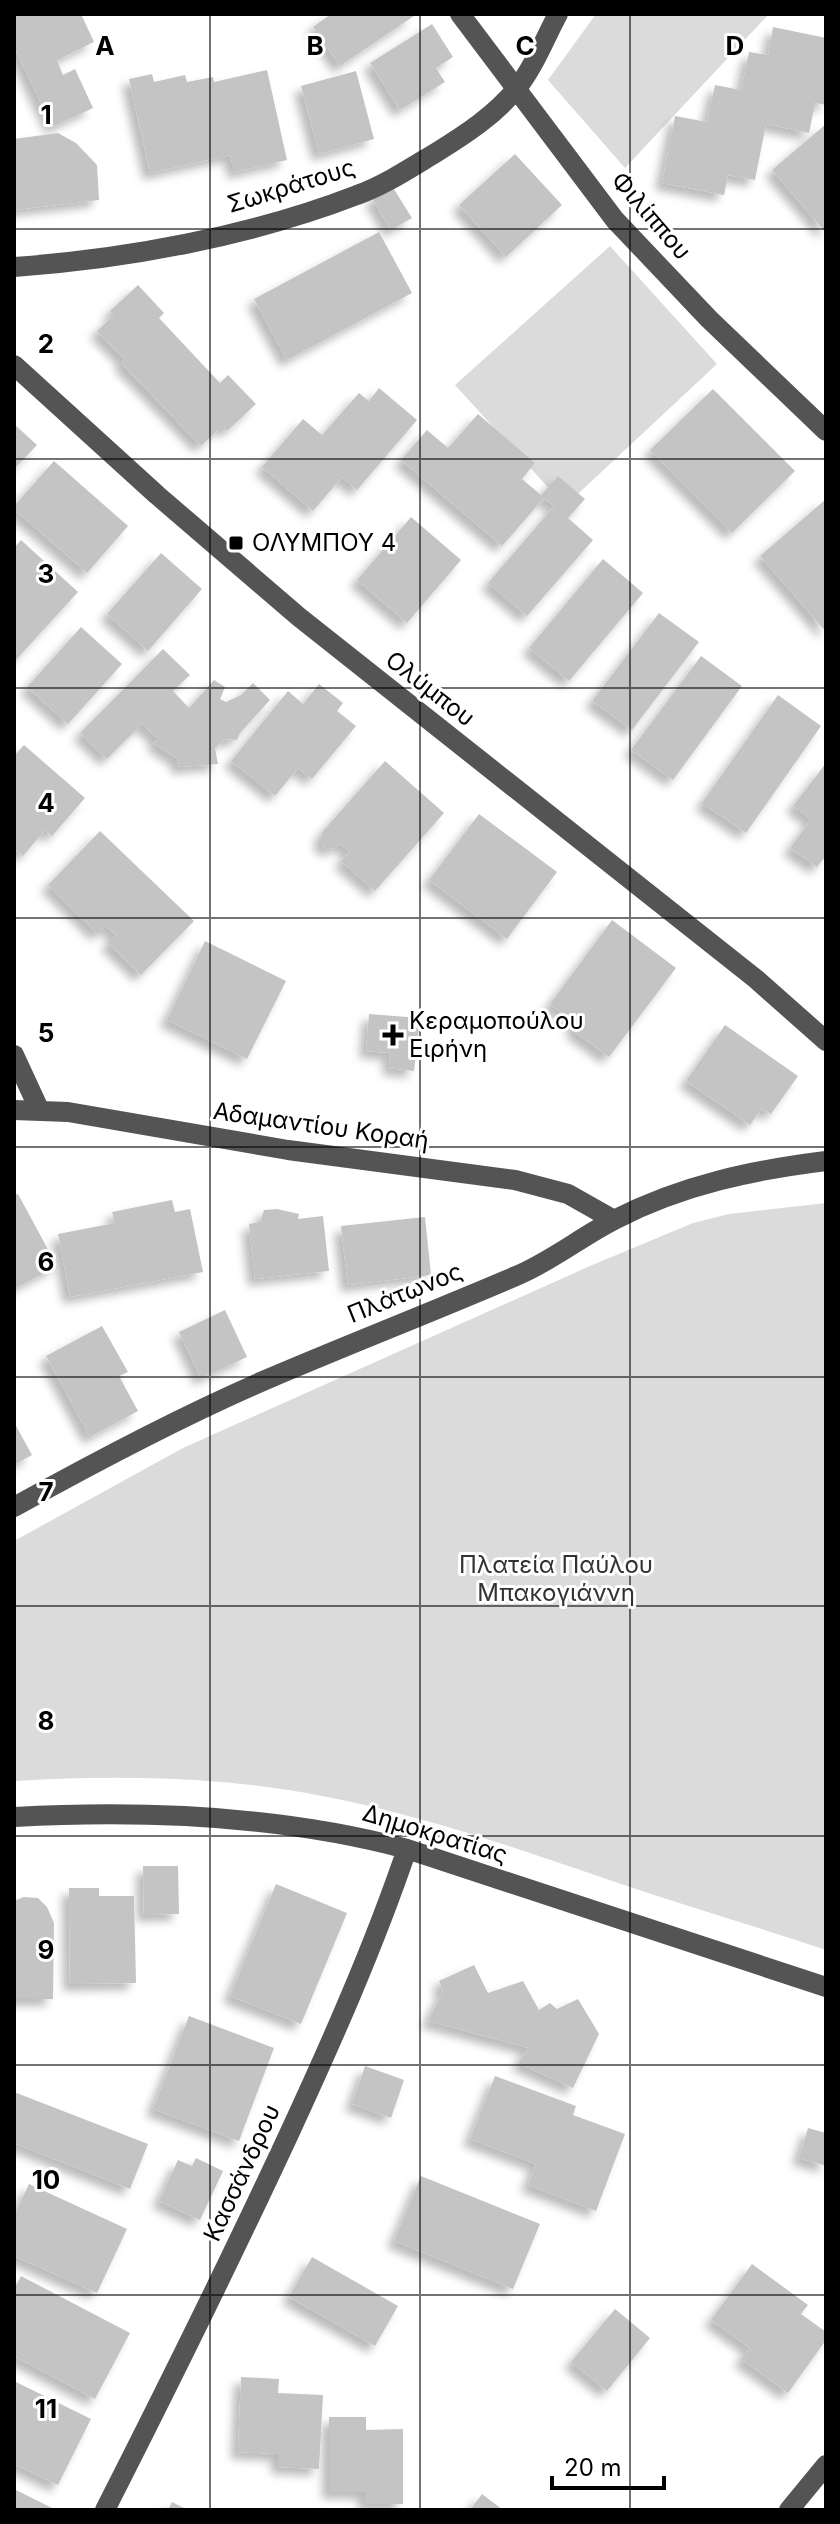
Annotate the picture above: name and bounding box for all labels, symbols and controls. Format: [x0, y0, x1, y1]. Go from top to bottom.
text: A [95, 30, 115, 61]
text: B [306, 30, 324, 61]
text: C [515, 30, 535, 61]
text: D [726, 30, 744, 61]
text: 1 [40, 99, 52, 130]
street label: Σωκράτους [223, 152, 358, 219]
street label: Φιλίππου [605, 166, 697, 265]
text: 2 [38, 328, 54, 359]
place label: ΟΛΥΜΠΟΥ 4 [252, 528, 396, 557]
marker: ΟΛΥΜΠΟΥ 4 [227, 534, 245, 552]
text: 3 [38, 558, 54, 589]
street label: Ολύμπου [380, 645, 481, 732]
text: 4 [37, 787, 55, 818]
place label: Κεραμοπούλου Ειρήνη [409, 1006, 584, 1063]
text: 5 [38, 1017, 54, 1048]
marker: Κεραμοπούλου Ειρήνη [384, 1026, 402, 1044]
street label: Αδαμαντίου Κοραή [211, 1096, 431, 1155]
text: 6 [38, 1246, 54, 1277]
street label: Πλάτωνος [343, 1256, 466, 1329]
text: 7 [38, 1476, 54, 1507]
park label: Πλατεία Παύλου Μπακογιάννη [459, 1550, 653, 1607]
text: 8 [38, 1705, 54, 1736]
street label: Δημοκρατίας [359, 1798, 511, 1869]
text: 9 [38, 1934, 54, 1965]
street label: Κασσάνδρου [197, 2100, 286, 2246]
text: 10 [32, 2164, 60, 2195]
text: 11 [35, 2393, 57, 2424]
scale bar [552, 2440, 664, 2490]
text: 20 m [564, 2453, 622, 2482]

